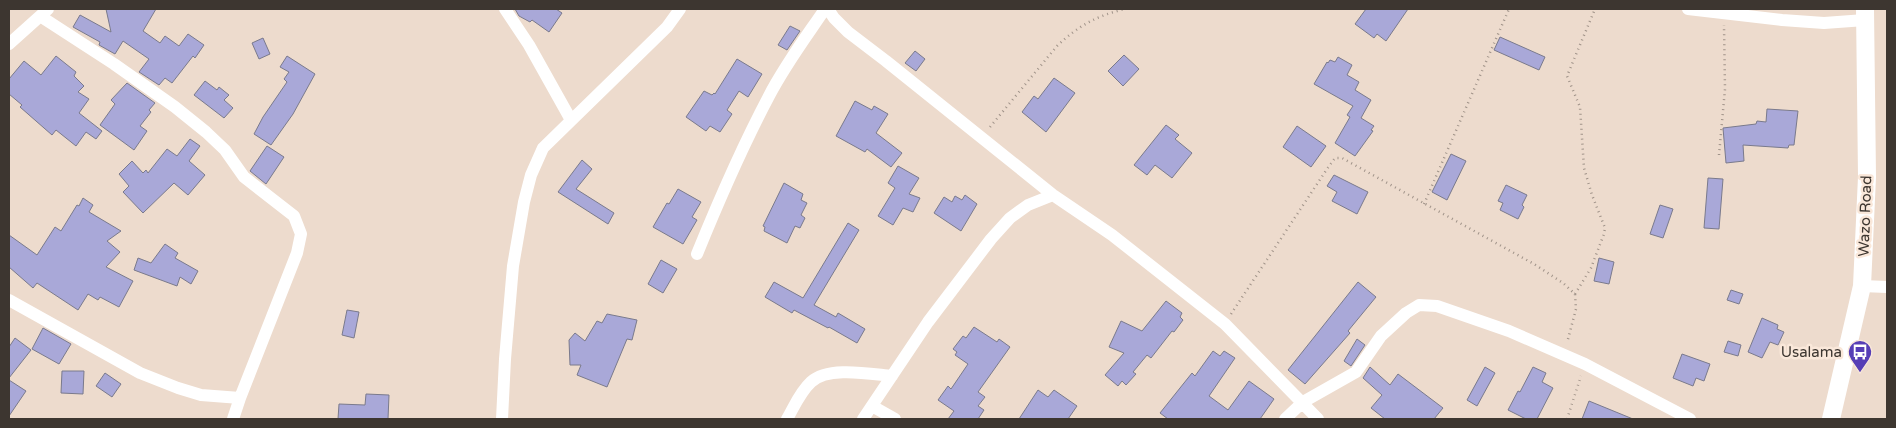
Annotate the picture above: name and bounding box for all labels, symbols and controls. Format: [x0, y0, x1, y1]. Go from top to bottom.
street label: Wazo Road [1855, 175, 1875, 257]
bus stop icon: Usalama [1847, 339, 1873, 373]
place label: Usalama [1781, 343, 1842, 361]

